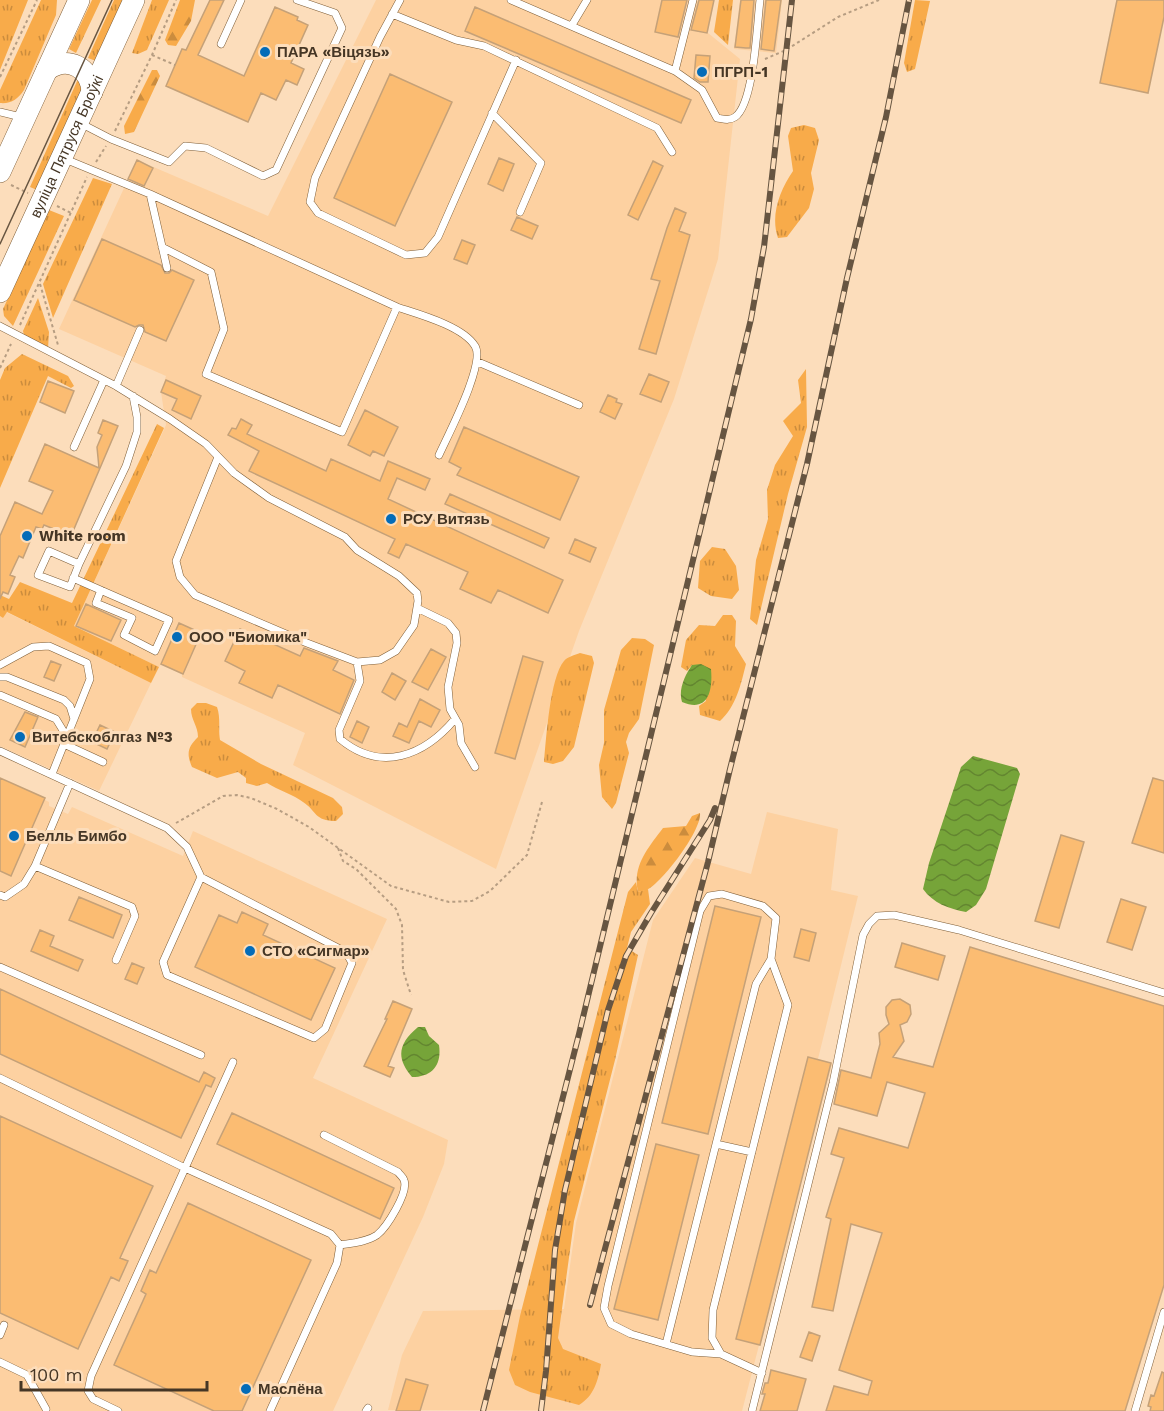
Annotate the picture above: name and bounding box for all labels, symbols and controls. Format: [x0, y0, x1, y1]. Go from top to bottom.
place label: ПАРА «Віцязь» [277, 43, 390, 61]
marker: ПАРА «Віцязь» [258, 45, 272, 59]
place label: ПГРП-1 [714, 63, 768, 81]
marker: ПГРП-1 [695, 65, 709, 79]
street label: вуліца Пятруся Броўкі [26, 72, 107, 221]
place label: РСУ Витязь [403, 510, 490, 528]
marker: РСУ Витязь [384, 512, 398, 526]
place label: White room [39, 527, 126, 545]
marker: White room [20, 529, 34, 543]
place label: ООО "Биомика" [189, 628, 307, 646]
marker: ООО "Биомика" [170, 630, 184, 644]
place label: Витебскоблгаз №3 [32, 728, 173, 746]
marker: Витебскоблгаз №3 [13, 730, 27, 744]
place label: Белль Бимбо [26, 827, 127, 845]
marker: Белль Бимбо [7, 829, 21, 843]
place label: СТО «Сигмар» [262, 942, 370, 960]
marker: СТО «Сигмар» [243, 944, 257, 958]
scale bar [21, 1354, 207, 1392]
text: 100 m [30, 1364, 83, 1385]
place label: Маслёна [258, 1380, 323, 1398]
marker: Маслёна [239, 1382, 253, 1396]

